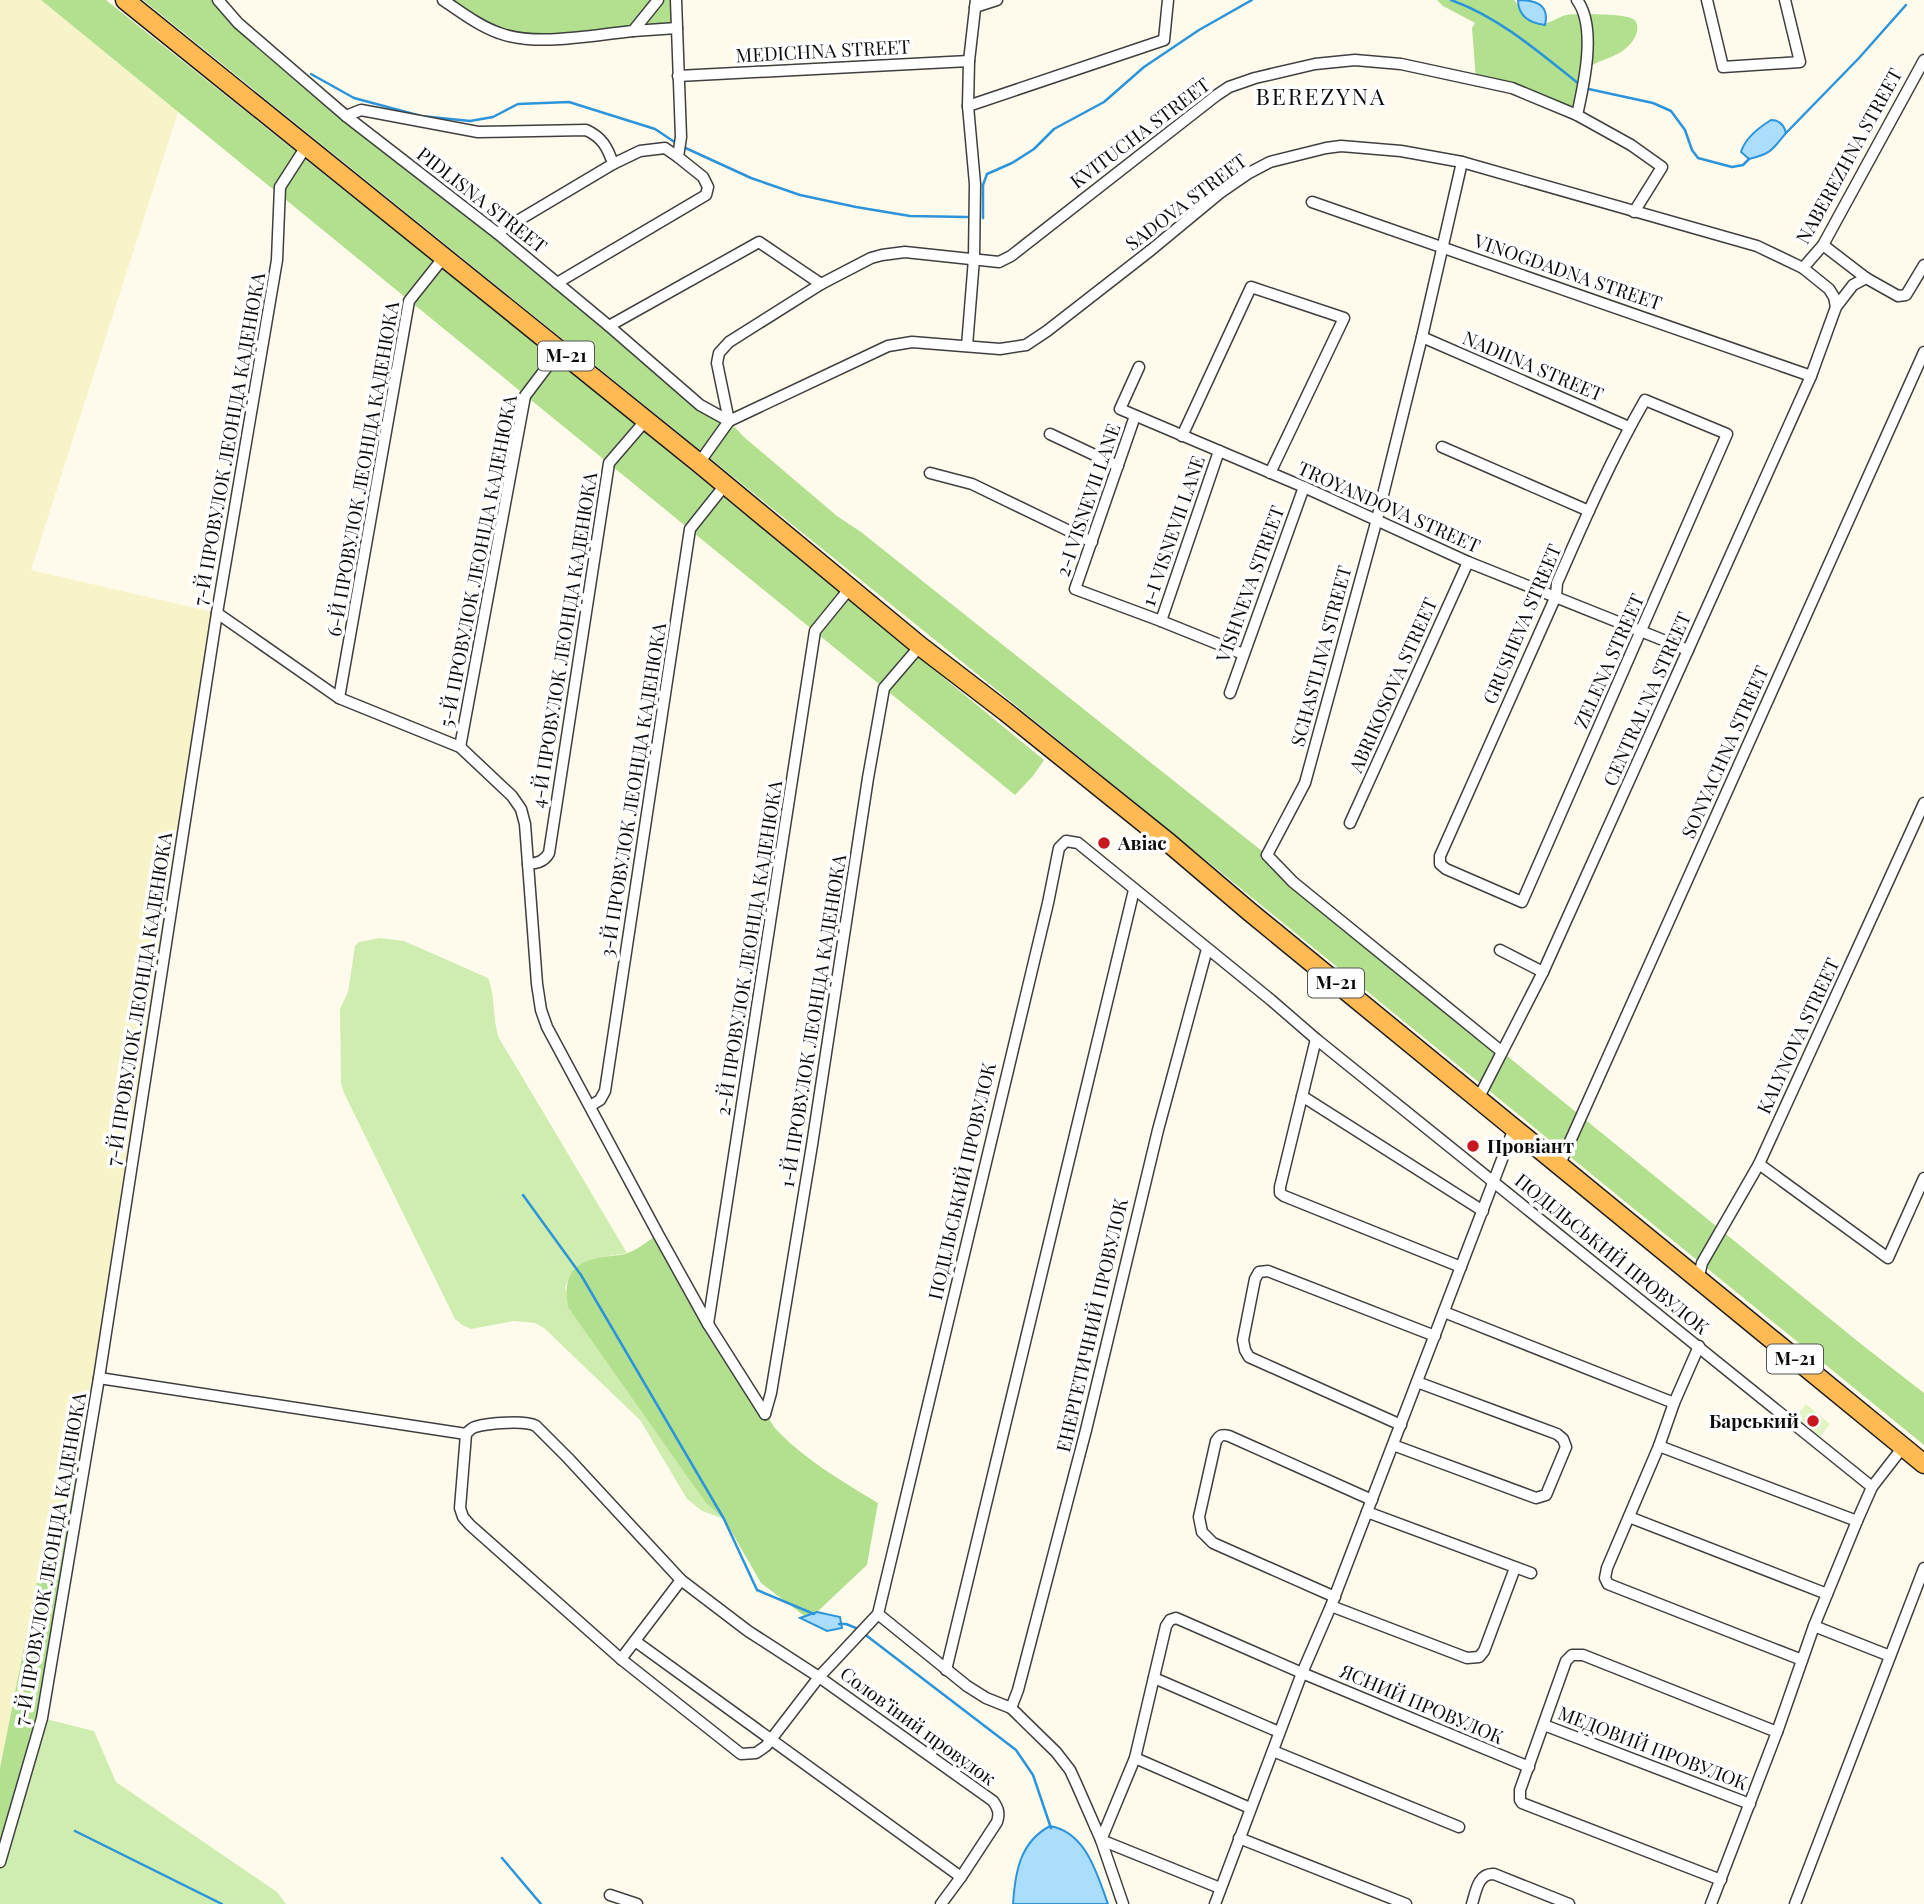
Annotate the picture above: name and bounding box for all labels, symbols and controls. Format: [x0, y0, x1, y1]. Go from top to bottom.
street label: MEDICHNA STREET [735, 32, 911, 68]
street label: NABEREZHNA STREET [1789, 63, 1907, 248]
street label: KVITUCHA STREET [1064, 71, 1215, 193]
district label: BEREZYNA [1256, 80, 1386, 111]
street label: PIDLISNA STREET [412, 140, 553, 258]
street label: SADOVA STREET [1119, 147, 1252, 256]
street label: VINOGDADNA STREET [1470, 226, 1666, 315]
street label: 7-Й ПРОВУЛОК ЛЕОНІДА КАДЕНЮКА [186, 269, 270, 607]
street label: 6-Й ПРОВУЛОК ЛЕОНІДА КАДЕНЮКА [320, 298, 405, 638]
street label: NADIINA STREET [1459, 324, 1608, 407]
road number: М-21 [538, 342, 594, 370]
street label: 5-Й ПРОВУЛОК ЛЕОНІДА КАДЕНЮКА [432, 391, 522, 729]
street label: 2-I VISNEVII LANE [1049, 420, 1125, 580]
street label: 1-I VISNEVII LANE [1134, 452, 1210, 609]
street label: TROYANDOVA STREET [1294, 454, 1485, 558]
street label: 4-Й ПРОВУЛОК ЛЕОНІДА КАДЕНЮКА [524, 469, 603, 810]
street label: VISHNEVA STREET [1208, 502, 1290, 666]
street label: GRUSHEVA STREET [1476, 539, 1567, 708]
street label: SCHASTLIVA STREET [1283, 562, 1357, 749]
street label: ZELENA STREET [1567, 589, 1650, 732]
street label: ABRIKOSOVA STREET [1341, 593, 1442, 777]
street label: CENTRAL'NA STREET [1596, 607, 1696, 790]
street label: 3-Й ПРОВУЛОК ЛЕОНІДА КАДЕНЮКА [593, 620, 672, 959]
street label: SONYACHNA STREET [1674, 661, 1774, 842]
street label: 2-Й ПРОВУЛОК ЛЕОНІДА КАДЕНЮКА [709, 777, 788, 1117]
street label: 7-Й ПРОВУЛОК ЛЕОНІДА КАДЕНЮКА [99, 829, 177, 1168]
place label: Авіас [1117, 829, 1167, 855]
marker: Авіас [1096, 835, 1112, 851]
street label: 1-Й ПРОВУЛОК ЛЕОНІДА КАДЕНЮКА [773, 851, 851, 1189]
street label: KALYNOVA STREET [1750, 953, 1845, 1118]
road number: М-21 [1308, 968, 1364, 998]
street label: ПОДІЛЬСЬКИЙ ПРОВУЛОК [921, 1059, 1001, 1302]
place label: Провіант [1487, 1132, 1574, 1158]
marker: Провіант [1465, 1138, 1481, 1154]
street label: ПОДІЛЬСЬКИЙ ПРОВУЛОК [1510, 1167, 1715, 1340]
street label: ЕНЕРГЕТИЧНИЙ ПРОВУЛОК [1049, 1195, 1133, 1454]
road number: М-21 [1767, 1344, 1823, 1374]
street label: 7-Й ПРОВУЛОК ЛЕОНІДА КАДЕНЮКА [7, 1389, 91, 1727]
place label: Барський [1709, 1407, 1799, 1433]
marker: Барський [1805, 1413, 1821, 1429]
street label: ЯСНИЙ ПРОВУЛОК [1336, 1656, 1508, 1749]
street label: Соловʼїний провулок [835, 1660, 1002, 1791]
street label: МЕДОВИЙ ПРОВУЛОК [1555, 1699, 1752, 1795]

